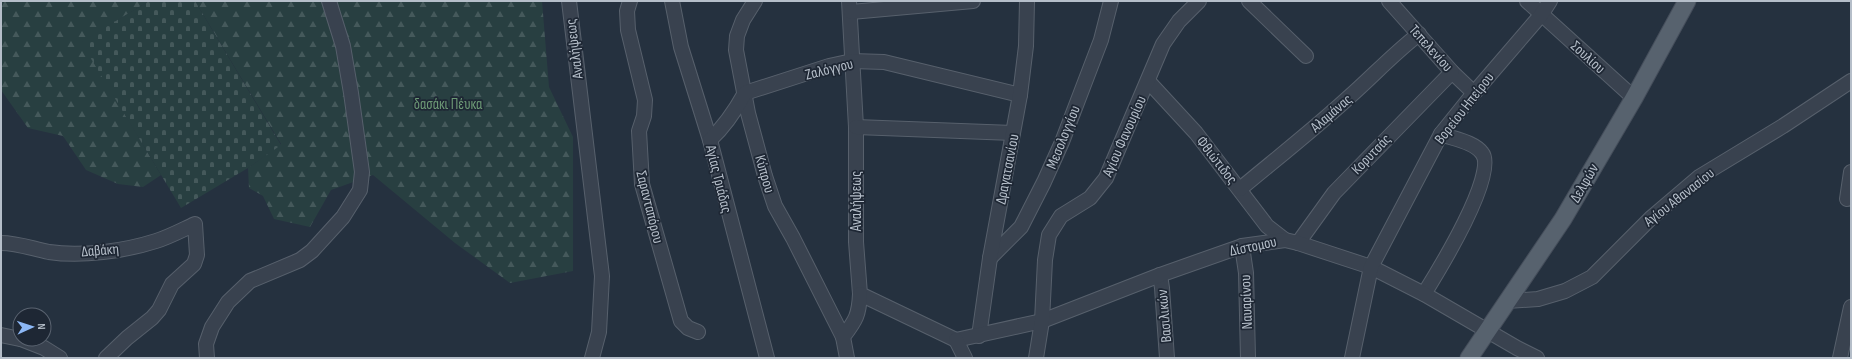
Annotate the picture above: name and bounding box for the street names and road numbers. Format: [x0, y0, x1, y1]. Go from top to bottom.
street label: Αναλήψεως [561, 18, 588, 81]
street label: Τεπελενίου [1404, 21, 1457, 76]
street label: Σουλίου [1566, 37, 1609, 78]
street label: Ζαλόγγου [803, 54, 855, 85]
street label: Βορείου Ηπείρου [1430, 68, 1498, 148]
street label: Αλαμάνας [1306, 90, 1356, 137]
street label: Αγίου Φανουρίου [1098, 93, 1151, 181]
street label: Μεσολογγίου [1042, 103, 1085, 172]
street label: Κορυτσάς [1347, 130, 1395, 179]
street label: Δραγατσανίου [991, 132, 1024, 206]
street label: Φθιώτιδος [1192, 132, 1241, 188]
street label: Αγίας Τριάδας [701, 142, 736, 215]
street label: Κύπρου [750, 153, 779, 195]
street label: Δελφών [1566, 160, 1603, 206]
street label: Αγίου Αθανασίου [1639, 164, 1718, 231]
street label: Σαρανταπόρου [631, 169, 668, 245]
street label: Αναλήψεως [847, 171, 866, 232]
street label: Δίστομου [1228, 232, 1278, 261]
street label: Δαβάκη [80, 239, 120, 262]
street label: Ναυαρίνου [1236, 274, 1257, 330]
street label: Βασιλικών [1153, 289, 1176, 343]

